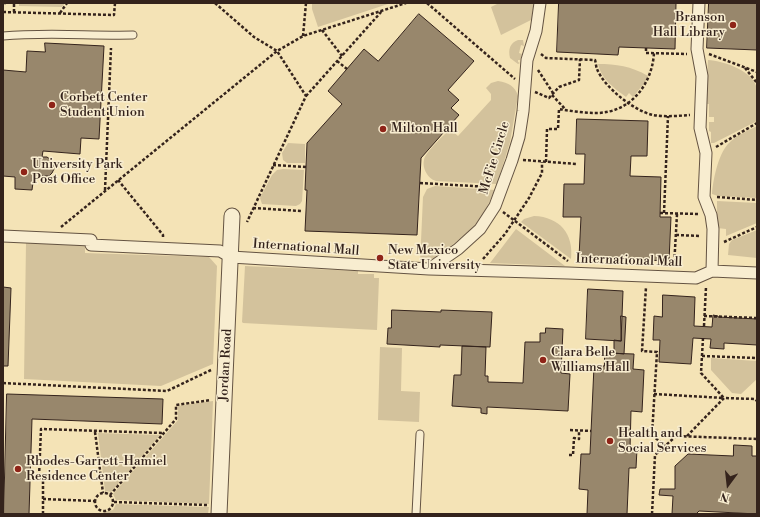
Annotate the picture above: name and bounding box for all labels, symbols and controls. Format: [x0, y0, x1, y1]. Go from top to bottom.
place label: Branson Hall Library [653, 10, 725, 41]
marker: Branson Hall Library [728, 20, 738, 30]
place label: Corbett Center Student Union [60, 90, 148, 121]
marker: Corbett Center Student Union [47, 100, 57, 110]
street label: McFie Circle [476, 120, 514, 196]
place label: Milton Hall [391, 121, 457, 137]
marker: Milton Hall [378, 124, 388, 134]
place label: University Park Post Office [32, 157, 122, 188]
marker: University Park Post Office [19, 167, 29, 177]
street label: International Mall [252, 236, 360, 260]
place label: New Mexico State University [388, 243, 481, 274]
street label: International Mall [575, 251, 683, 271]
marker: New Mexico State University [375, 253, 385, 263]
street label: Jordan Road [216, 328, 236, 402]
place label: Clara Belle Williams Hall [551, 345, 630, 376]
marker: Clara Belle Williams Hall [538, 355, 548, 365]
place label: Health and Social Services [618, 426, 706, 457]
marker: Health and Social Services [605, 436, 615, 446]
place label: Rhodes-Garrett-Hamiel Residence Center [26, 454, 167, 485]
marker: Rhodes-Garrett-Hamiel Residence Center [13, 464, 23, 474]
north arrow [708, 465, 748, 505]
text: N [719, 489, 731, 504]

